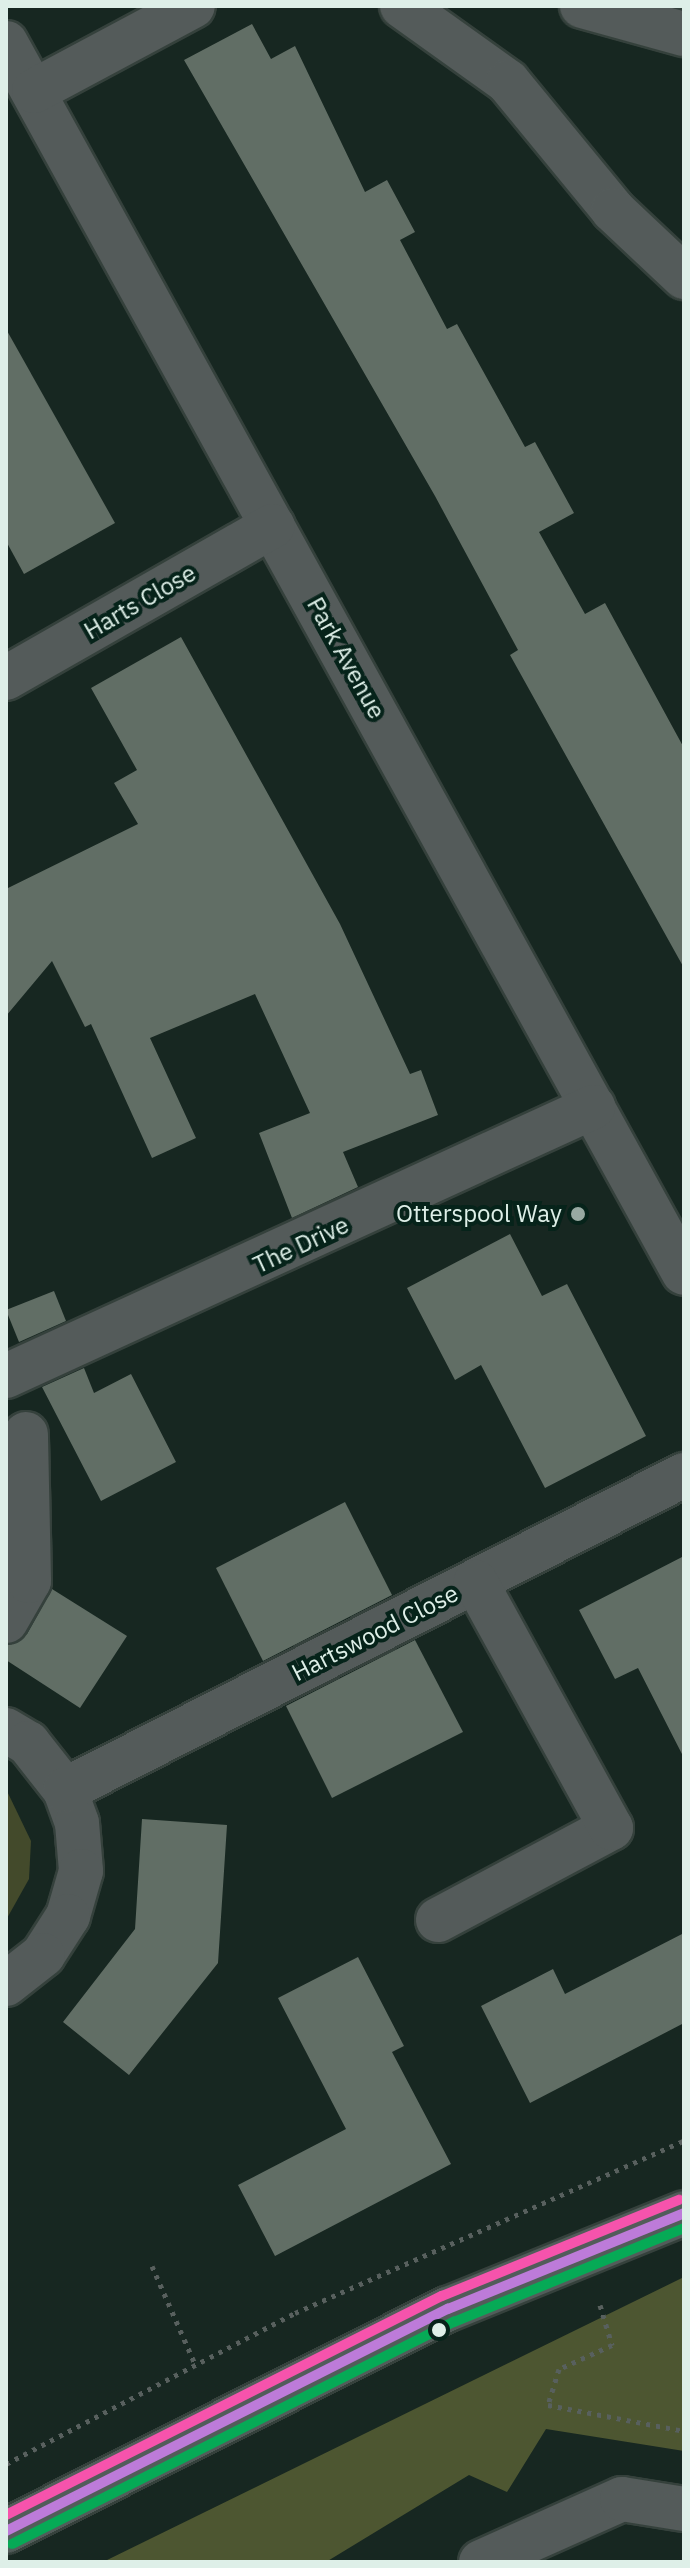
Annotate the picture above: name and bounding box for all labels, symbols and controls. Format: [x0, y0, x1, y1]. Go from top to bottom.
street label: Harts Close [79, 558, 201, 646]
street label: Park Avenue [301, 592, 391, 724]
place label: Otterspool Way [396, 1200, 562, 1228]
marker: Otterspool Way [569, 1205, 587, 1223]
street label: The Drive [249, 1210, 353, 1280]
street label: Hartswood Close [287, 1579, 463, 1687]
unlabelled marker [431, 2322, 447, 2338]

